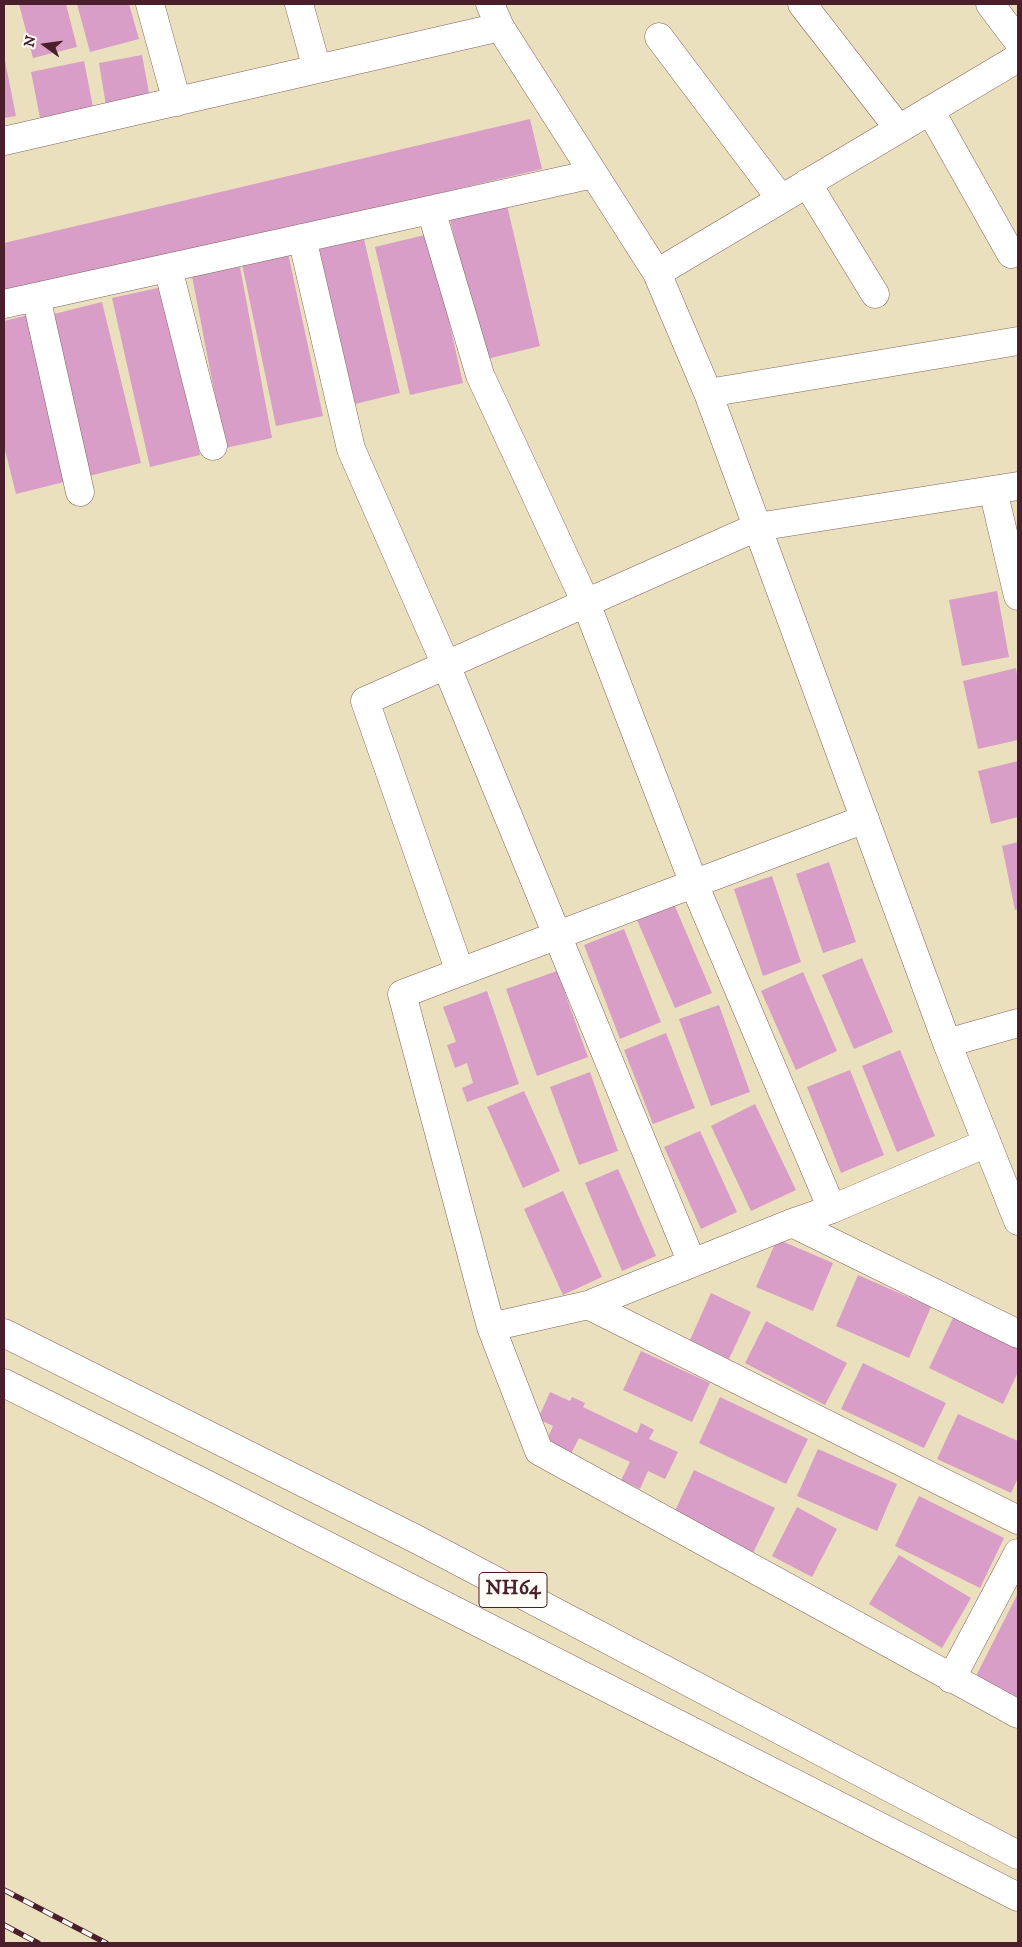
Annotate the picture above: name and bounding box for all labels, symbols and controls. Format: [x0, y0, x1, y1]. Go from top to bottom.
north arrow [20, 20, 70, 70]
text: N [20, 34, 41, 49]
road number: NH64 [479, 1572, 547, 1608]

